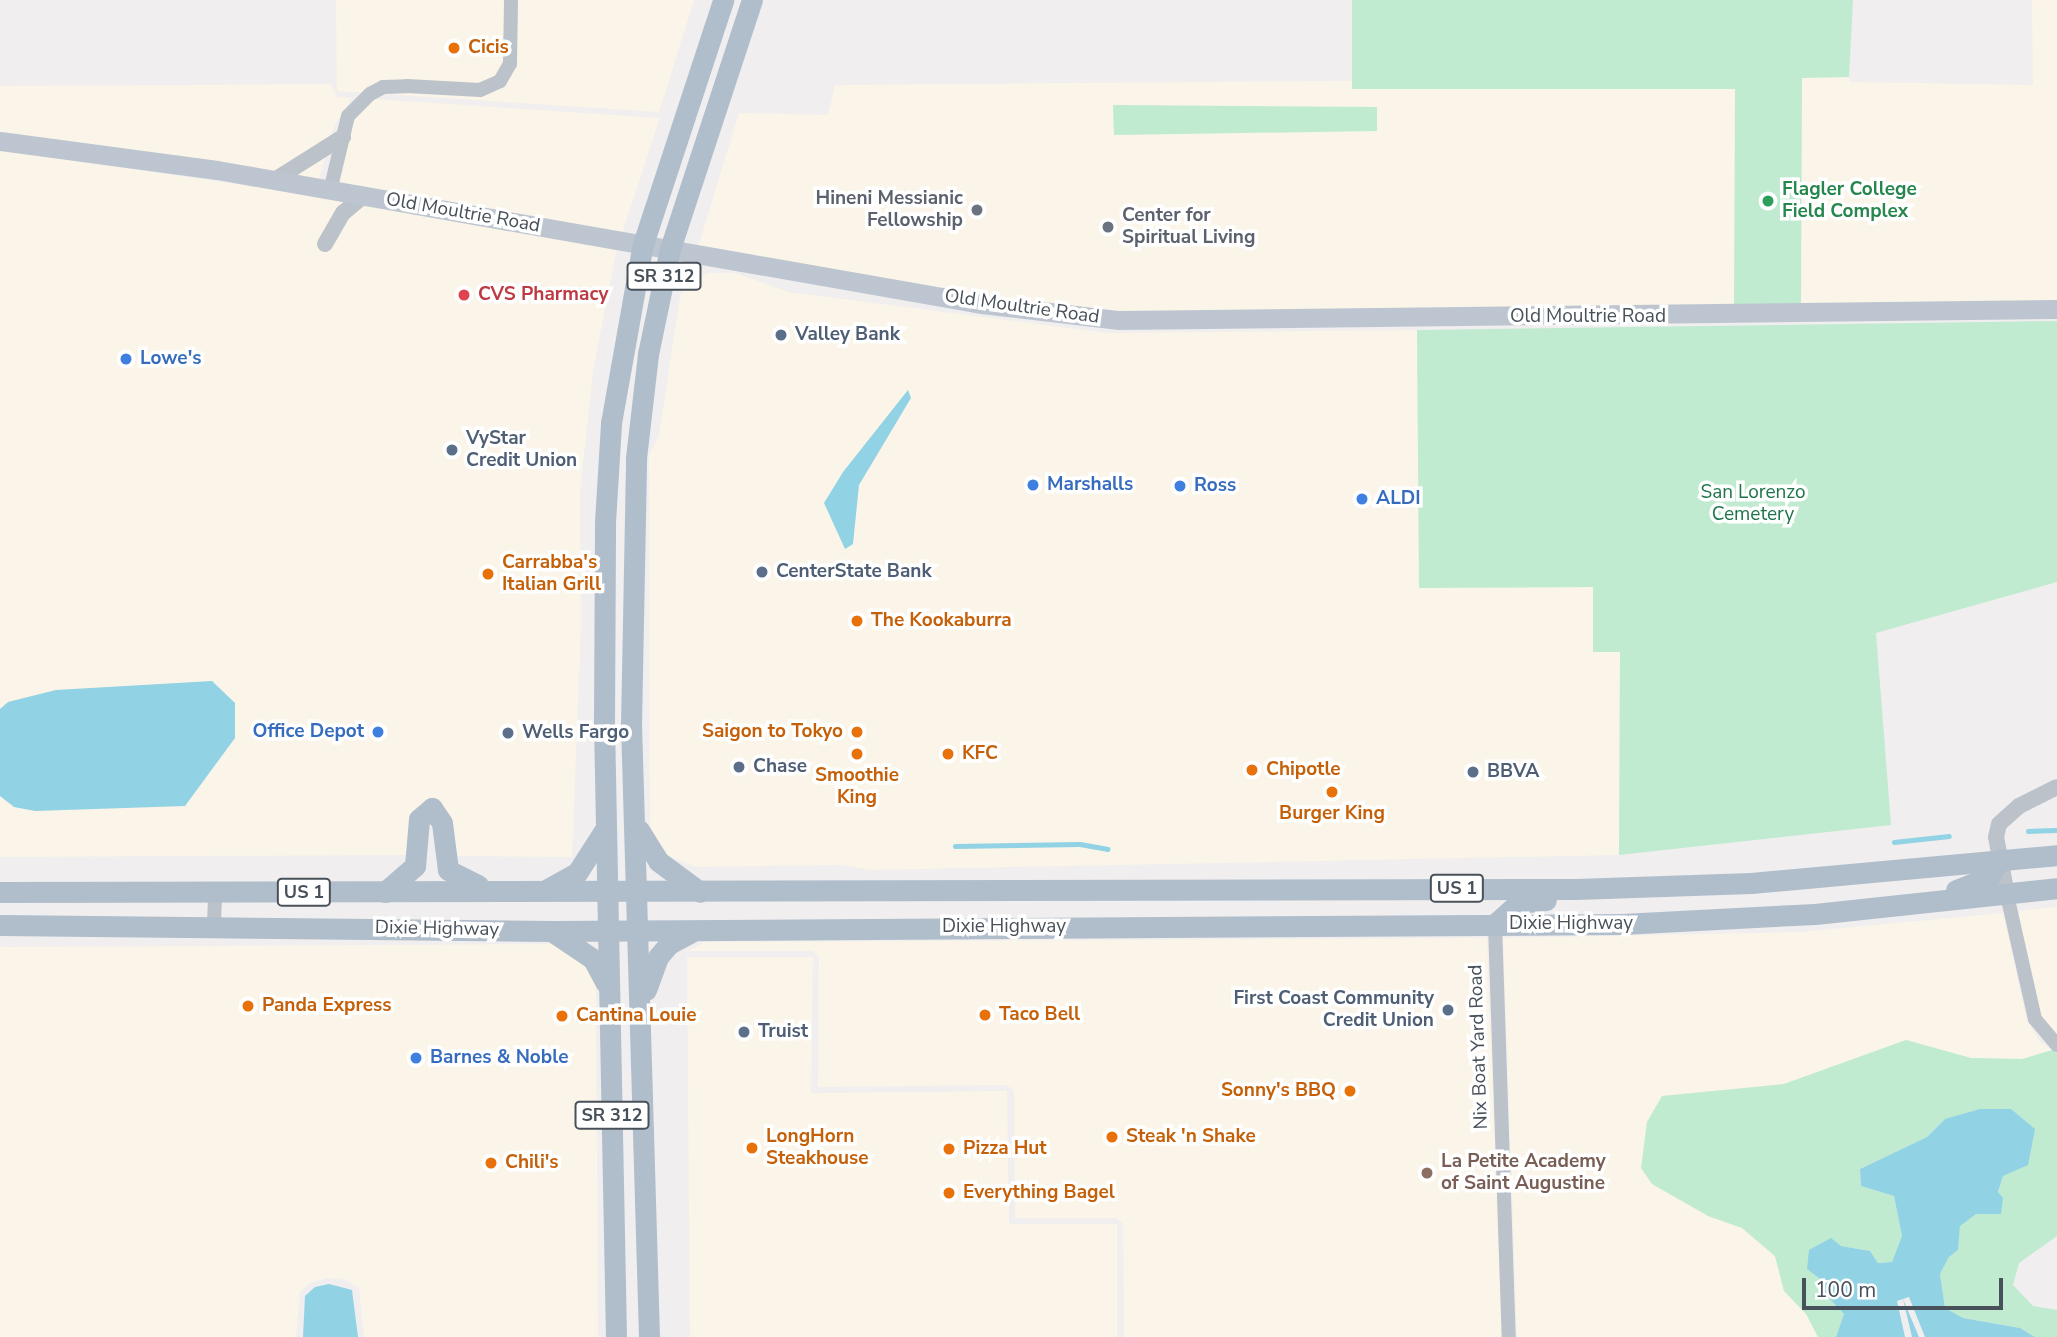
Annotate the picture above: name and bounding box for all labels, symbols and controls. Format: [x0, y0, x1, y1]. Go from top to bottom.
place label: Cicis [468, 37, 509, 59]
marker: Cicis [446, 40, 462, 56]
place label: Flagler College Field Complex [1782, 179, 1917, 223]
street label: Old Moultrie Road [384, 188, 542, 238]
place label: Hineni Messianic Fellowship [815, 188, 963, 232]
marker: Flagler College Field Complex [1760, 193, 1776, 209]
marker: Hineni Messianic Fellowship [969, 202, 985, 218]
place label: Center for Spiritual Living [1122, 205, 1255, 249]
marker: Center for Spiritual Living [1100, 219, 1116, 235]
road number: SR 312 [626, 262, 702, 290]
place label: CVS Pharmacy [478, 284, 608, 306]
street label: Old Moultrie Road [943, 285, 1101, 329]
marker: CVS Pharmacy [456, 287, 472, 303]
street label: Old Moultrie Road [1510, 306, 1666, 328]
place label: Valley Bank [795, 324, 900, 346]
marker: Valley Bank [773, 327, 789, 343]
place label: Lowe's [140, 348, 202, 370]
marker: Lowe's [118, 351, 134, 367]
place label: VyStar Credit Union [466, 428, 577, 472]
marker: VyStar Credit Union [444, 442, 460, 458]
place label: Marshalls [1047, 474, 1133, 496]
place label: Ross [1194, 475, 1236, 497]
marker: Marshalls [1025, 477, 1041, 493]
marker: Ross [1172, 478, 1188, 494]
park label: San Lorenzo Cemetery [1701, 482, 1805, 526]
place label: ALDI [1376, 488, 1421, 510]
marker: ALDI [1354, 491, 1370, 507]
place label: Carrabba's Italian Grill [502, 552, 601, 596]
place label: CenterState Bank [776, 561, 932, 583]
marker: CenterState Bank [754, 564, 770, 580]
marker: Carrabba's Italian Grill [480, 566, 496, 582]
place label: The Kookaburra [871, 610, 1012, 632]
marker: The Kookaburra [849, 613, 865, 629]
place label: Office Depot [252, 721, 364, 743]
place label: Saigon to Tokyo [702, 721, 843, 743]
place label: Wells Fargo [522, 722, 629, 744]
marker: Office Depot [370, 724, 386, 740]
marker: Saigon to Tokyo [849, 724, 865, 740]
marker: Wells Fargo [500, 725, 516, 741]
place label: KFC [962, 743, 998, 765]
marker: Smoothie King [849, 746, 865, 762]
marker: KFC [940, 746, 956, 762]
place label: Chase [753, 756, 807, 778]
marker: Chase [731, 759, 747, 775]
place label: Chipotle [1266, 759, 1341, 781]
place label: BBVA [1487, 761, 1539, 783]
marker: Chipotle [1244, 762, 1260, 778]
marker: BBVA [1465, 764, 1481, 780]
place label: Smoothie King [815, 765, 899, 809]
marker: Burger King [1324, 784, 1340, 800]
place label: Burger King [1279, 803, 1385, 825]
road number: US 1 [1429, 874, 1485, 903]
road number: US 1 [276, 878, 332, 906]
street label: Dixie Highway [1509, 913, 1633, 935]
street label: Dixie Highway [942, 916, 1066, 938]
street label: Dixie Highway [375, 917, 499, 941]
street label: Nix Boat Yard Road [1465, 964, 1493, 1130]
place label: First Coast Community Credit Union [1233, 988, 1434, 1032]
place label: Panda Express [262, 995, 392, 1017]
marker: Panda Express [240, 998, 256, 1014]
marker: First Coast Community Credit Union [1440, 1002, 1456, 1018]
place label: Taco Bell [999, 1004, 1080, 1026]
place label: Cantina Louie [576, 1005, 697, 1027]
marker: Taco Bell [977, 1007, 993, 1023]
marker: Cantina Louie [554, 1008, 570, 1024]
place label: Truist [758, 1021, 808, 1043]
marker: Truist [736, 1024, 752, 1040]
place label: Barnes & Noble [430, 1047, 568, 1069]
marker: Barnes & Noble [408, 1050, 424, 1066]
place label: Sonny's BBQ [1221, 1080, 1336, 1102]
marker: Sonny's BBQ [1342, 1083, 1358, 1099]
road number: SR 312 [574, 1100, 650, 1130]
place label: LongHorn Steakhouse [766, 1126, 869, 1170]
place label: Steak 'n Shake [1126, 1126, 1256, 1148]
marker: Steak 'n Shake [1104, 1129, 1120, 1145]
place label: Pizza Hut [963, 1138, 1047, 1160]
marker: LongHorn Steakhouse [744, 1140, 760, 1156]
marker: Pizza Hut [941, 1141, 957, 1157]
place label: La Petite Academy of Saint Augustine [1441, 1151, 1606, 1195]
place label: Chili's [505, 1152, 559, 1174]
marker: Chili's [483, 1155, 499, 1171]
marker: La Petite Academy of Saint Augustine [1419, 1165, 1435, 1181]
place label: Everything Bagel [963, 1182, 1115, 1204]
marker: Everything Bagel [941, 1185, 957, 1201]
scale bar [1805, 1264, 2006, 1308]
text: 100 m [1815, 1276, 1876, 1304]

